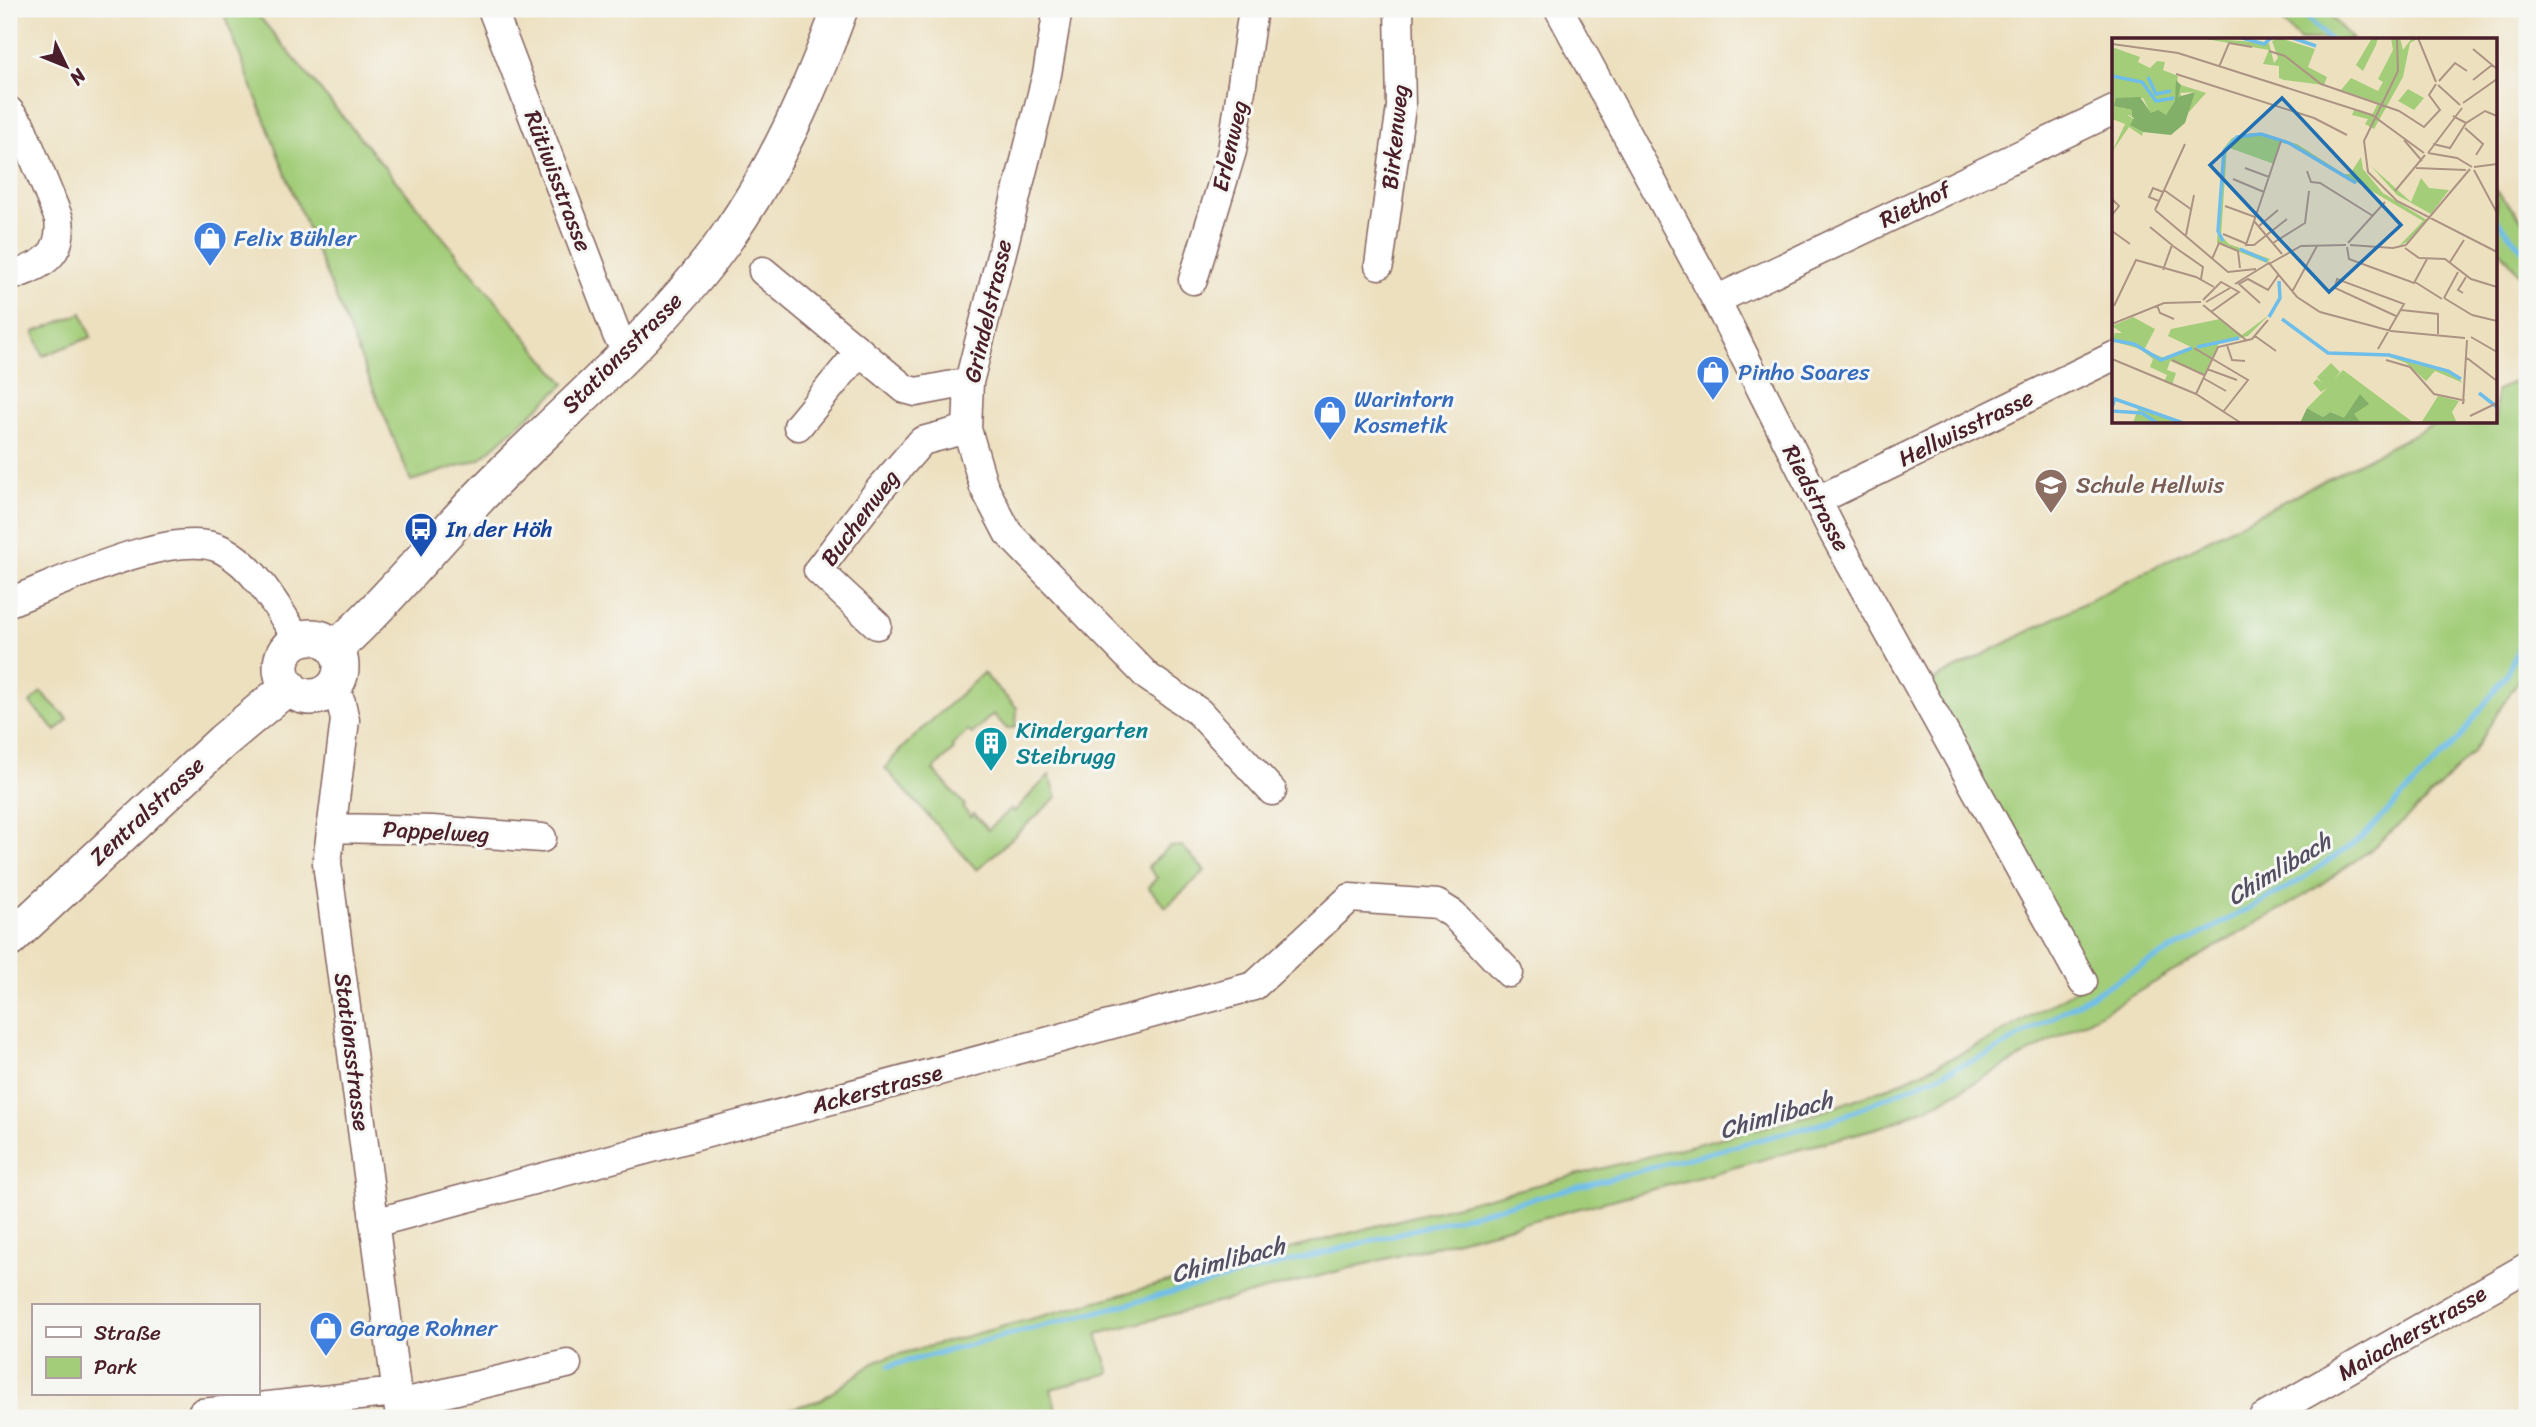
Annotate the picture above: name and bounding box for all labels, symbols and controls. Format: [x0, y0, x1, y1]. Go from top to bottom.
north arrow [32, 32, 102, 102]
inset map [2112, 38, 2498, 424]
text: N [61, 60, 95, 94]
street label: Birkenweg [1369, 82, 1421, 192]
street label: Erlenweg [1200, 96, 1260, 196]
street label: Rütiwisstrasse [512, 104, 604, 258]
street label: Riethof [1872, 169, 1960, 240]
place label: Felix Bühler [234, 218, 357, 259]
shop icon: Felix Bühler [191, 219, 229, 268]
street label: Grindelstrasse [952, 235, 1024, 387]
street label: Stationsstrasse [551, 282, 693, 424]
place label: Pinho Soares [1738, 352, 1870, 393]
shop icon: Pinho Soares [1694, 353, 1732, 402]
street label: Hellwisstrasse [1891, 377, 2041, 479]
place label: Warintorn Kosmetik [1354, 379, 1454, 446]
shop icon: Warintorn Kosmetik [1311, 393, 1349, 442]
street label: Riedstrasse [1770, 437, 1862, 559]
street label: Buchenweg [810, 460, 911, 576]
place label: Schule Hellwis [2076, 465, 2224, 506]
school or university icon: Schule Hellwis [2032, 466, 2070, 515]
place label: In der Höh [445, 509, 553, 550]
bus stop icon: In der Höh [402, 510, 440, 559]
place label: Kindergarten Steibrugg [1016, 710, 1148, 777]
building icon: Kindergarten Steibrugg [972, 724, 1010, 773]
street label: Zentralstrasse [79, 746, 215, 876]
street label: Pappelweg [382, 809, 491, 855]
water label: Chimlibach [2219, 820, 2342, 917]
street label: Stationsstrasse [322, 970, 382, 1134]
street label: Ackerstrasse [806, 1052, 947, 1126]
water label: Chimlibach [1715, 1078, 1840, 1151]
water label: Chimlibach [1167, 1224, 1292, 1295]
street label: Maiacherstrasse [2330, 1274, 2494, 1392]
legend [32, 1304, 259, 1396]
place label: Garage Rohner [350, 1308, 498, 1349]
shop icon: Garage Rohner [307, 1309, 345, 1358]
text: Straße [94, 1314, 161, 1352]
text: Park [94, 1348, 137, 1386]

